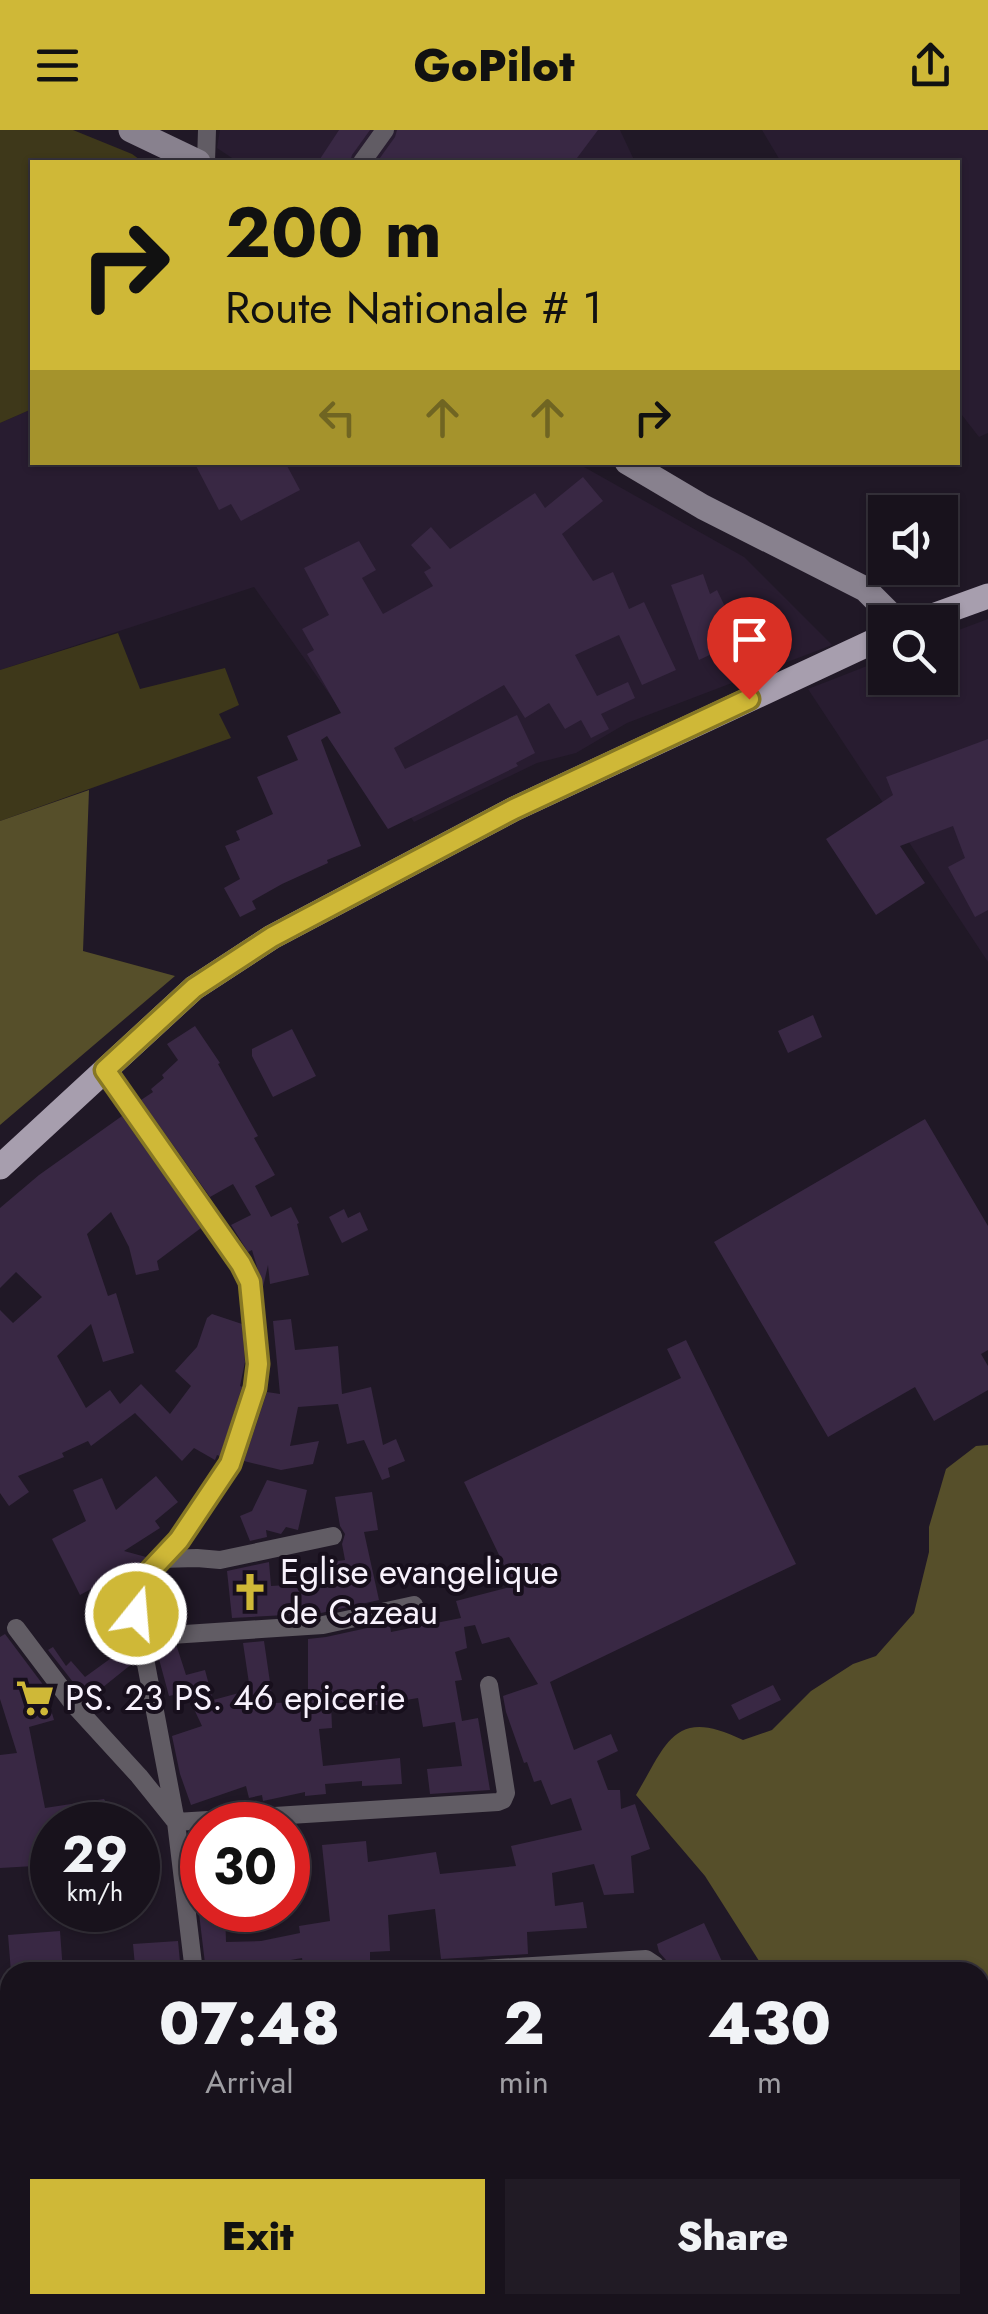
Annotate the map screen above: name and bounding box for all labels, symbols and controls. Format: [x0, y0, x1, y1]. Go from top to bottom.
text: GoPilot [413, 33, 575, 98]
icon: menu [30, 38, 85, 93]
icon: share [903, 38, 958, 93]
text: 200 m [225, 182, 442, 283]
icon: right [60, 200, 190, 330]
text: Route Nationale # 1 [225, 275, 603, 340]
icon: left [310, 390, 365, 445]
icon: ahead [415, 390, 470, 445]
icon: ahead [520, 390, 575, 445]
icon: right [625, 390, 680, 445]
map controls [868, 495, 958, 695]
button: sound [868, 495, 958, 585]
pin [707, 597, 792, 700]
button: search [868, 605, 958, 695]
icon: arrive [722, 612, 777, 667]
place label: Eglise evangelique de Cazeau [280, 1547, 559, 1637]
position arrow [84, 1562, 188, 1666]
church icon: Eglise evangelique de Cazeau [229, 1571, 271, 1613]
place label: PS. 23 PS. 46 epicerie [65, 1673, 405, 1723]
supermarket icon: PS. 23 PS. 46 epicerie [14, 1677, 56, 1719]
speed limit sign: 30 [180, 1802, 310, 1932]
text: 29 [62, 1818, 128, 1891]
text: km/h [67, 1874, 123, 1910]
text: 07:48 [159, 1980, 340, 2067]
text: 2 [503, 1980, 544, 2067]
text: 430 [708, 1980, 831, 2067]
text: Arrival [205, 2059, 294, 2105]
text: min [499, 2059, 549, 2105]
text: m [757, 2059, 782, 2105]
button: Exit [30, 2179, 485, 2294]
button: Share [505, 2179, 960, 2294]

